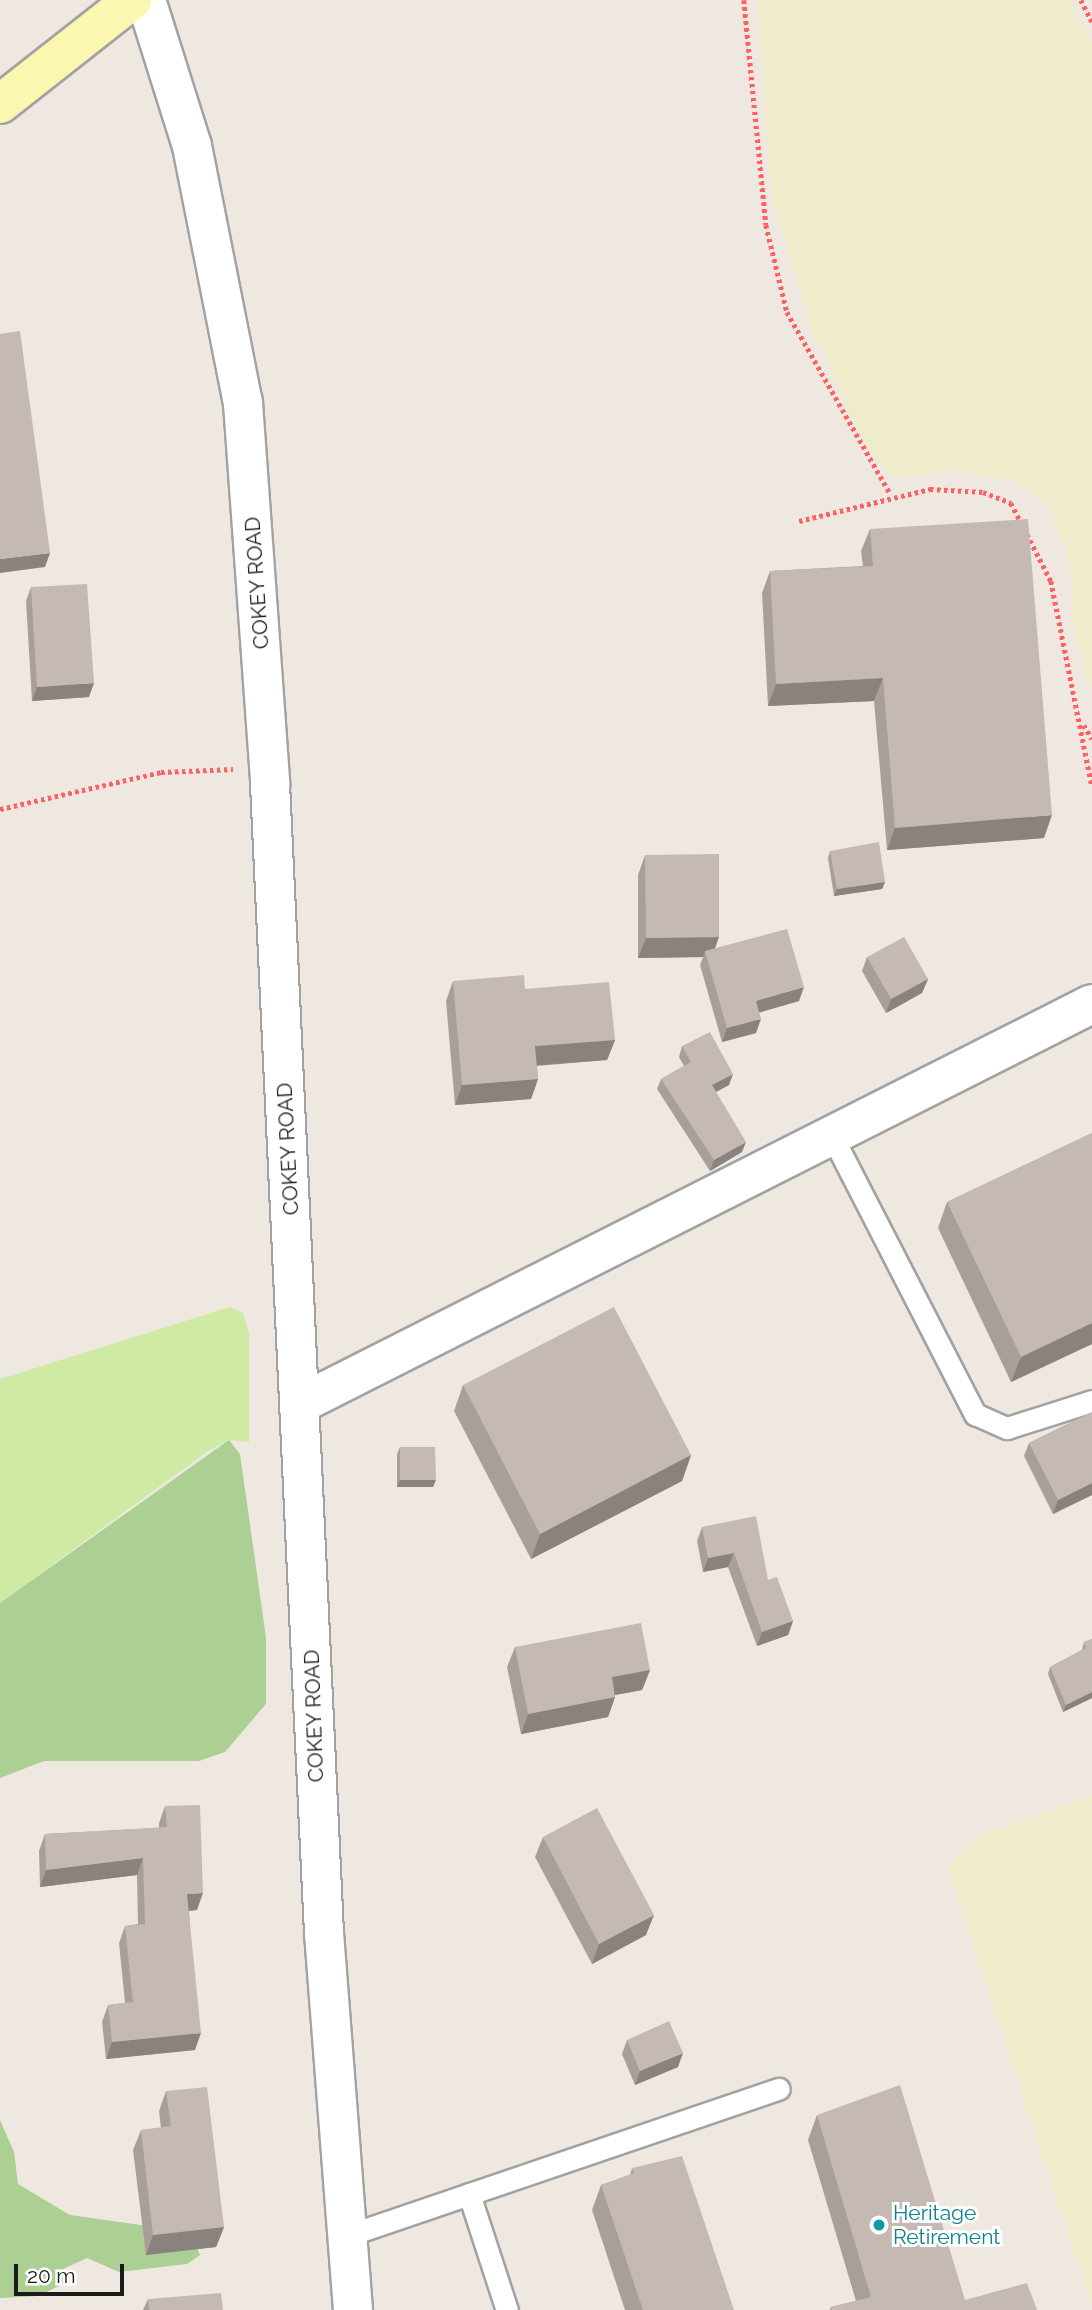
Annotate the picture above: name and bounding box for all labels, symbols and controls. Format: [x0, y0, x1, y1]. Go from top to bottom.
street label: COKEY ROAD [240, 516, 274, 650]
street label: COKEY ROAD [272, 1082, 304, 1216]
street label: COKEY ROAD [299, 1649, 329, 1783]
place label: Heritage Retirement [893, 2200, 1000, 2250]
marker: Heritage Retirement [871, 2217, 887, 2233]
scale bar [18, 2250, 128, 2294]
text: 20 m [27, 2263, 75, 2288]

